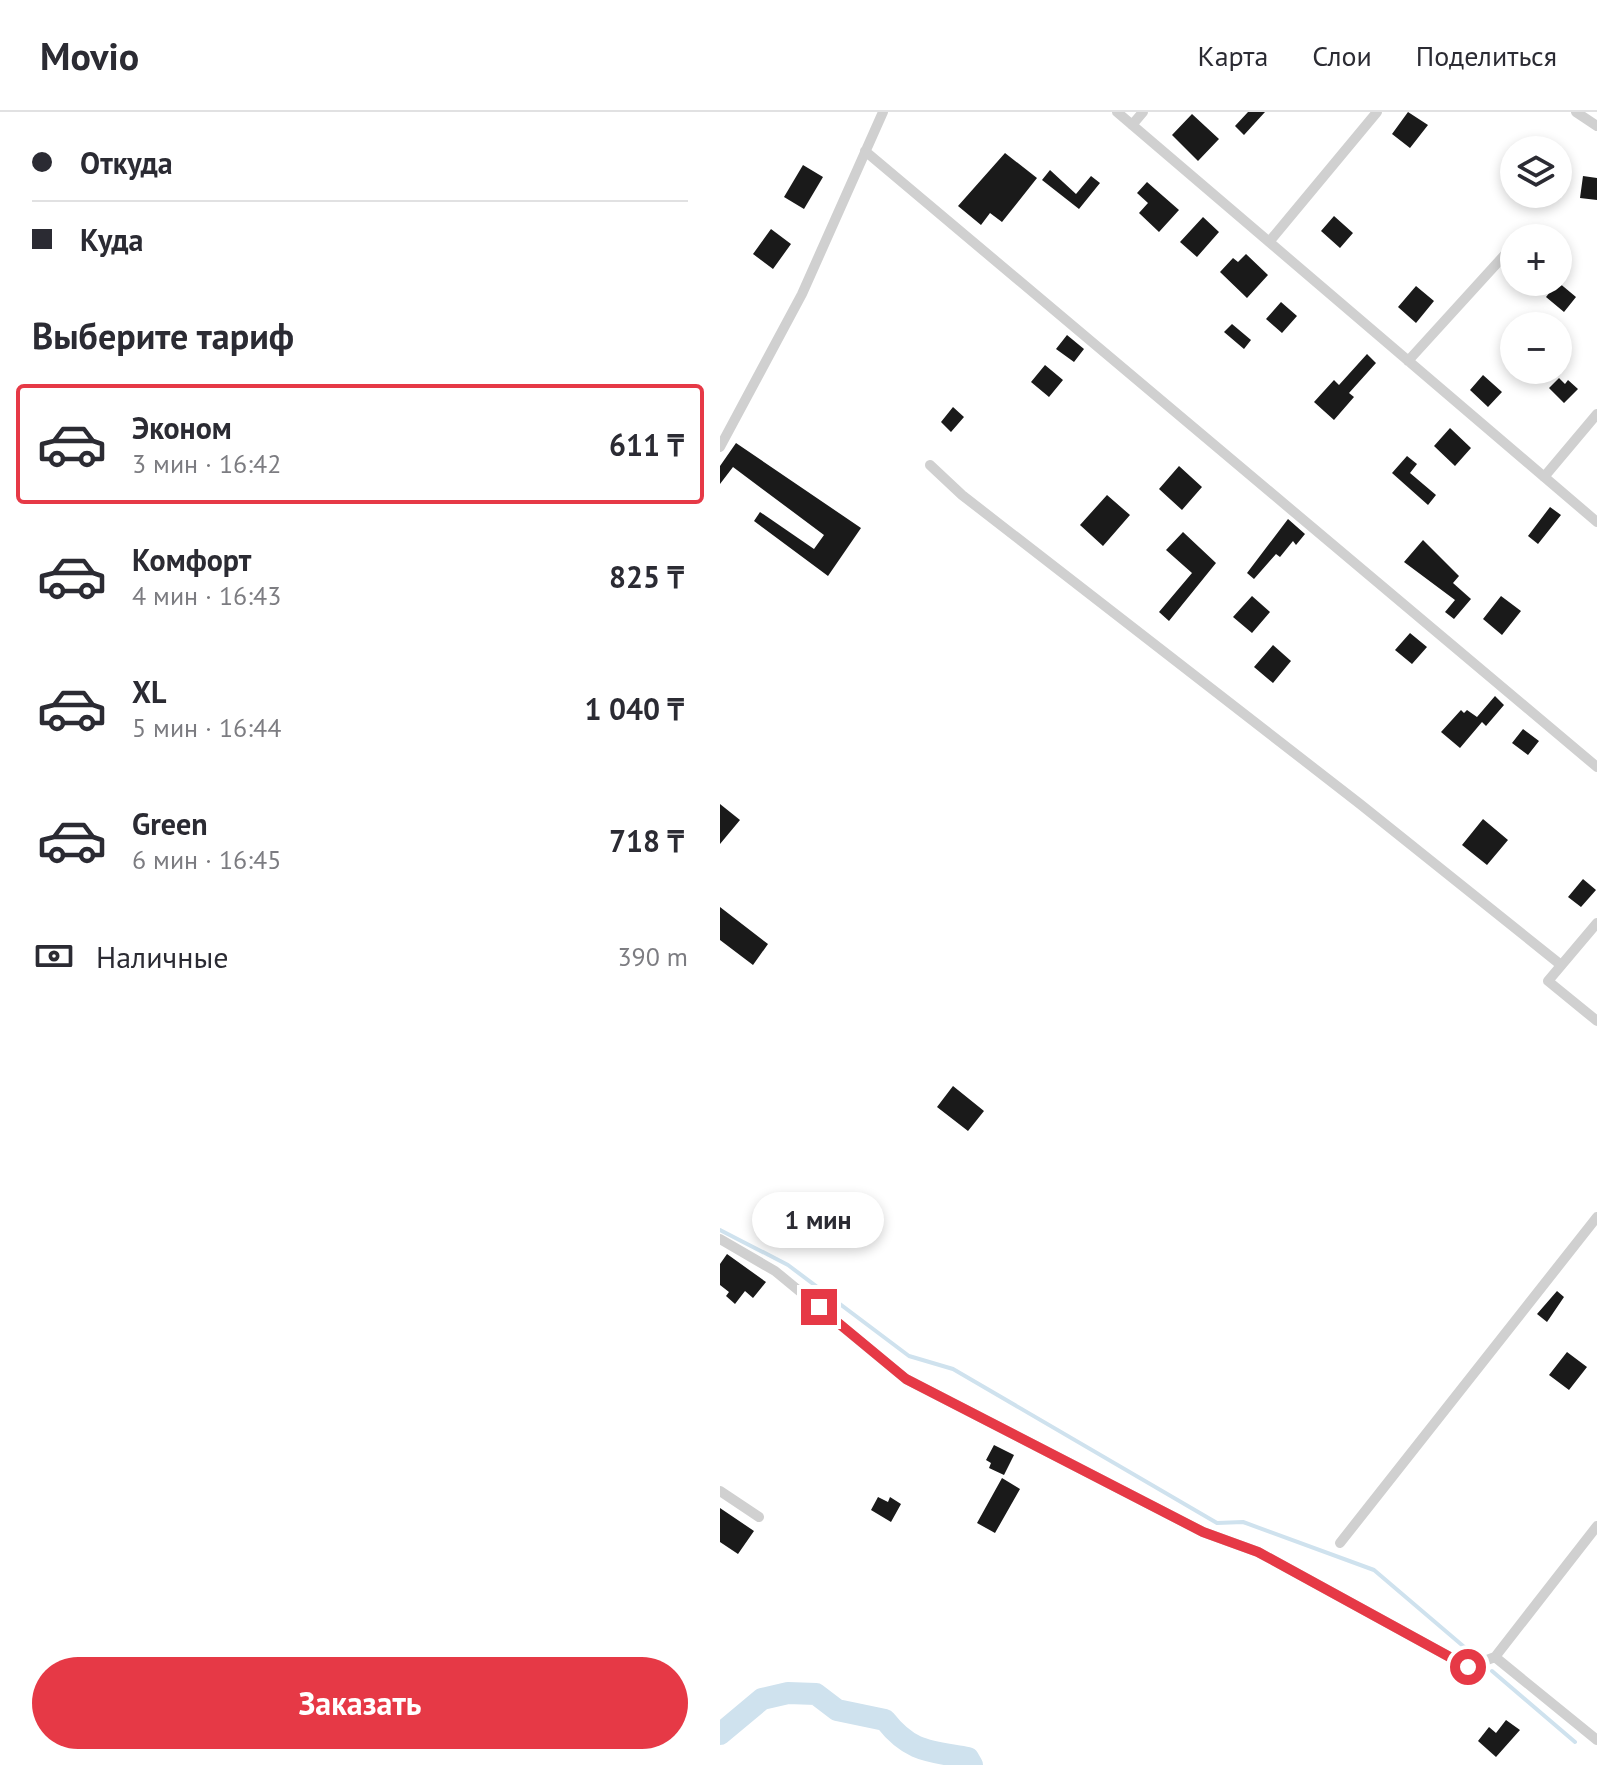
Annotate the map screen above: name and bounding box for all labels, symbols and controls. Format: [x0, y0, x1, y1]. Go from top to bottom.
text: Movio [40, 31, 139, 80]
text: Карта [1198, 37, 1268, 74]
text: Слои [1312, 37, 1372, 74]
text: Поделиться [1416, 37, 1557, 74]
map controls [1500, 136, 1572, 384]
button: layers [1500, 136, 1572, 208]
text: Откуда [80, 143, 173, 182]
text: Куда [80, 220, 143, 259]
button: + [1500, 224, 1572, 296]
text: Выберите тариф [32, 312, 294, 359]
button: − [1500, 312, 1572, 384]
icon: car [36, 408, 108, 480]
text: Эконом [132, 408, 232, 447]
text: 611 ₸ [609, 425, 684, 464]
text: 3 мин · 16:42 [132, 447, 281, 480]
icon: car [36, 540, 108, 612]
text: Комфорт [132, 540, 251, 579]
text: 825 ₸ [609, 557, 684, 596]
text: 4 мин · 16:43 [132, 579, 281, 612]
icon: car [36, 672, 108, 744]
text: XL [132, 672, 166, 711]
text: 1 040 ₸ [584, 689, 684, 728]
text: 5 мин · 16:44 [132, 711, 281, 744]
icon: car [36, 804, 108, 876]
text: Green [132, 804, 207, 843]
text: 718 ₸ [609, 821, 684, 860]
text: 6 мин · 16:45 [132, 843, 281, 876]
icon: cash [32, 934, 76, 978]
text: Наличные [96, 937, 228, 976]
text: 390 m [617, 940, 688, 973]
callout: 1 мин [753, 1191, 885, 1247]
text: 1 мин [785, 1203, 851, 1236]
route end [801, 1289, 837, 1325]
route start [1450, 1649, 1486, 1685]
button: Заказать [32, 1657, 688, 1749]

